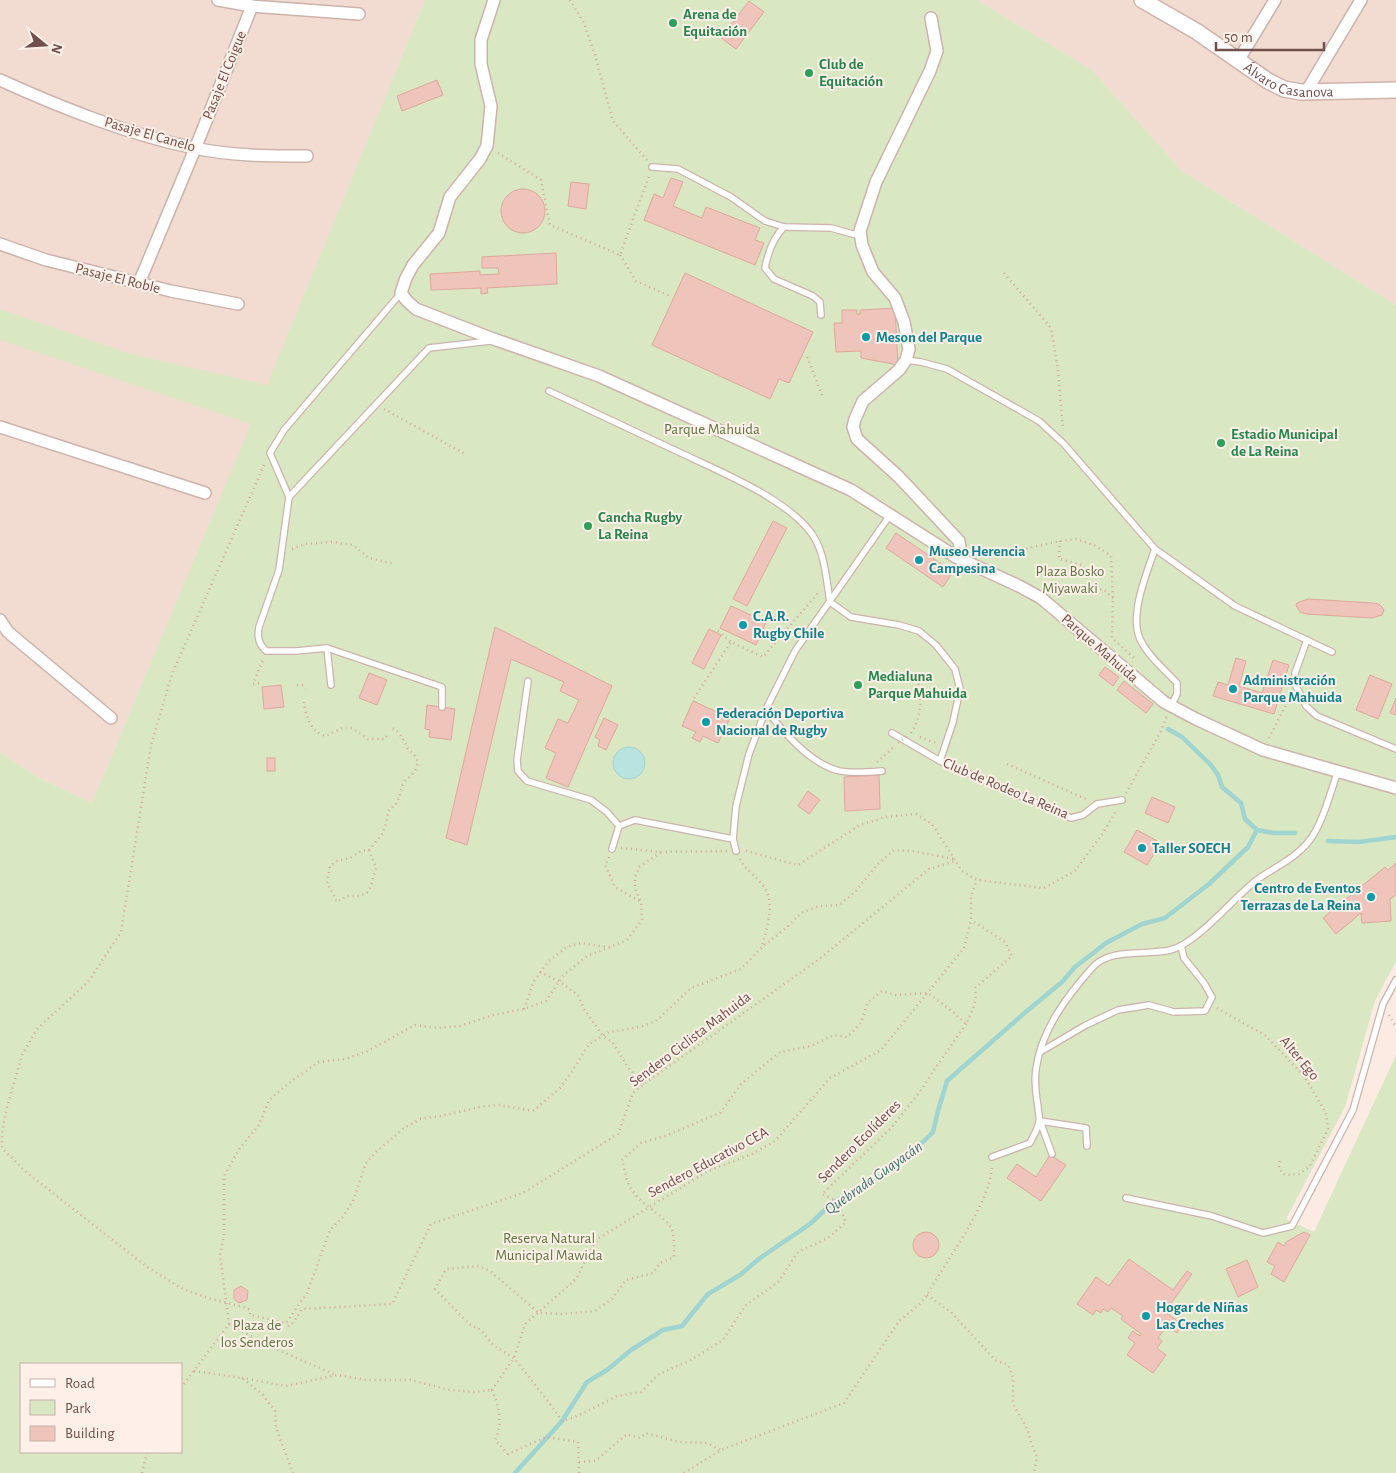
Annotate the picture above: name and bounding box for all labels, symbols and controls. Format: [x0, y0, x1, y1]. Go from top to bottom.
place label: Arena de Equitación [683, 7, 747, 39]
marker: Arena de Equitación [667, 17, 679, 29]
north arrow [20, 20, 70, 70]
scale bar [1216, 20, 1324, 52]
street label: Pasaje El Coigue [200, 29, 249, 122]
text: 50 m [1224, 30, 1253, 45]
text: N [48, 42, 65, 56]
place label: Club de Equitación [819, 57, 883, 89]
street label: Álvaro Casanova [1241, 58, 1334, 100]
marker: Club de Equitación [803, 67, 815, 79]
street label: Pasaje El Canelo [103, 114, 197, 155]
street label: Pasaje El Roble [74, 261, 162, 296]
place label: Meson del Parque [876, 330, 982, 345]
marker: Meson del Parque [860, 331, 872, 343]
park label: Parque Mahuida [664, 422, 760, 437]
place label: Estadio Municipal de La Reina [1231, 427, 1338, 459]
marker: Estadio Municipal de La Reina [1215, 437, 1227, 449]
place label: Cancha Rugby La Reina [598, 510, 683, 542]
marker: Cancha Rugby La Reina [582, 520, 594, 532]
place label: Museo Herencia Campesina [929, 544, 1025, 576]
marker: Museo Herencia Campesina [913, 554, 925, 566]
park label: Plaza Bosko Miyawaki [1036, 564, 1104, 596]
place label: C.A.R. Rugby Chile [753, 609, 824, 641]
street label: Parque Mahuida [1058, 611, 1141, 686]
marker: C.A.R. Rugby Chile [737, 619, 749, 631]
place label: Medialuna Parque Mahuida [868, 669, 967, 701]
place label: Administración Parque Mahuida [1243, 673, 1342, 705]
marker: Medialuna Parque Mahuida [852, 679, 864, 691]
marker: Administración Parque Mahuida [1227, 683, 1239, 695]
place label: Federación Deportiva Nacional de Rugby [716, 706, 844, 738]
marker: Federación Deportiva Nacional de Rugby [700, 716, 712, 728]
street label: Club de Rodeo La Reina [941, 755, 1071, 822]
place label: Taller SOECH [1152, 841, 1231, 856]
marker: Taller SOECH [1136, 842, 1148, 854]
place label: Centro de Eventos Terrazas de La Reina [1241, 881, 1361, 913]
marker: Centro de Eventos Terrazas de La Reina [1365, 891, 1377, 903]
street label: Sendero Ciclista Mahuida [627, 989, 754, 1090]
street label: Alter Ego [1277, 1033, 1322, 1083]
street label: Sendero Ecolíderes [815, 1097, 904, 1186]
street label: Sendero Educativo CEA [646, 1124, 771, 1200]
water label: Quebrada Guayacán [822, 1138, 926, 1218]
park label: Reserva Natural Municipal Mawida [495, 1231, 603, 1263]
place label: Hogar de Niñas Las Creches [1156, 1300, 1248, 1332]
marker: Hogar de Niñas Las Creches [1140, 1310, 1152, 1322]
park label: Plaza de los Senderos [221, 1318, 293, 1350]
legend [20, 1363, 182, 1453]
text: Road [65, 1376, 95, 1391]
text: Park [65, 1401, 91, 1416]
text: Building [65, 1426, 115, 1441]

